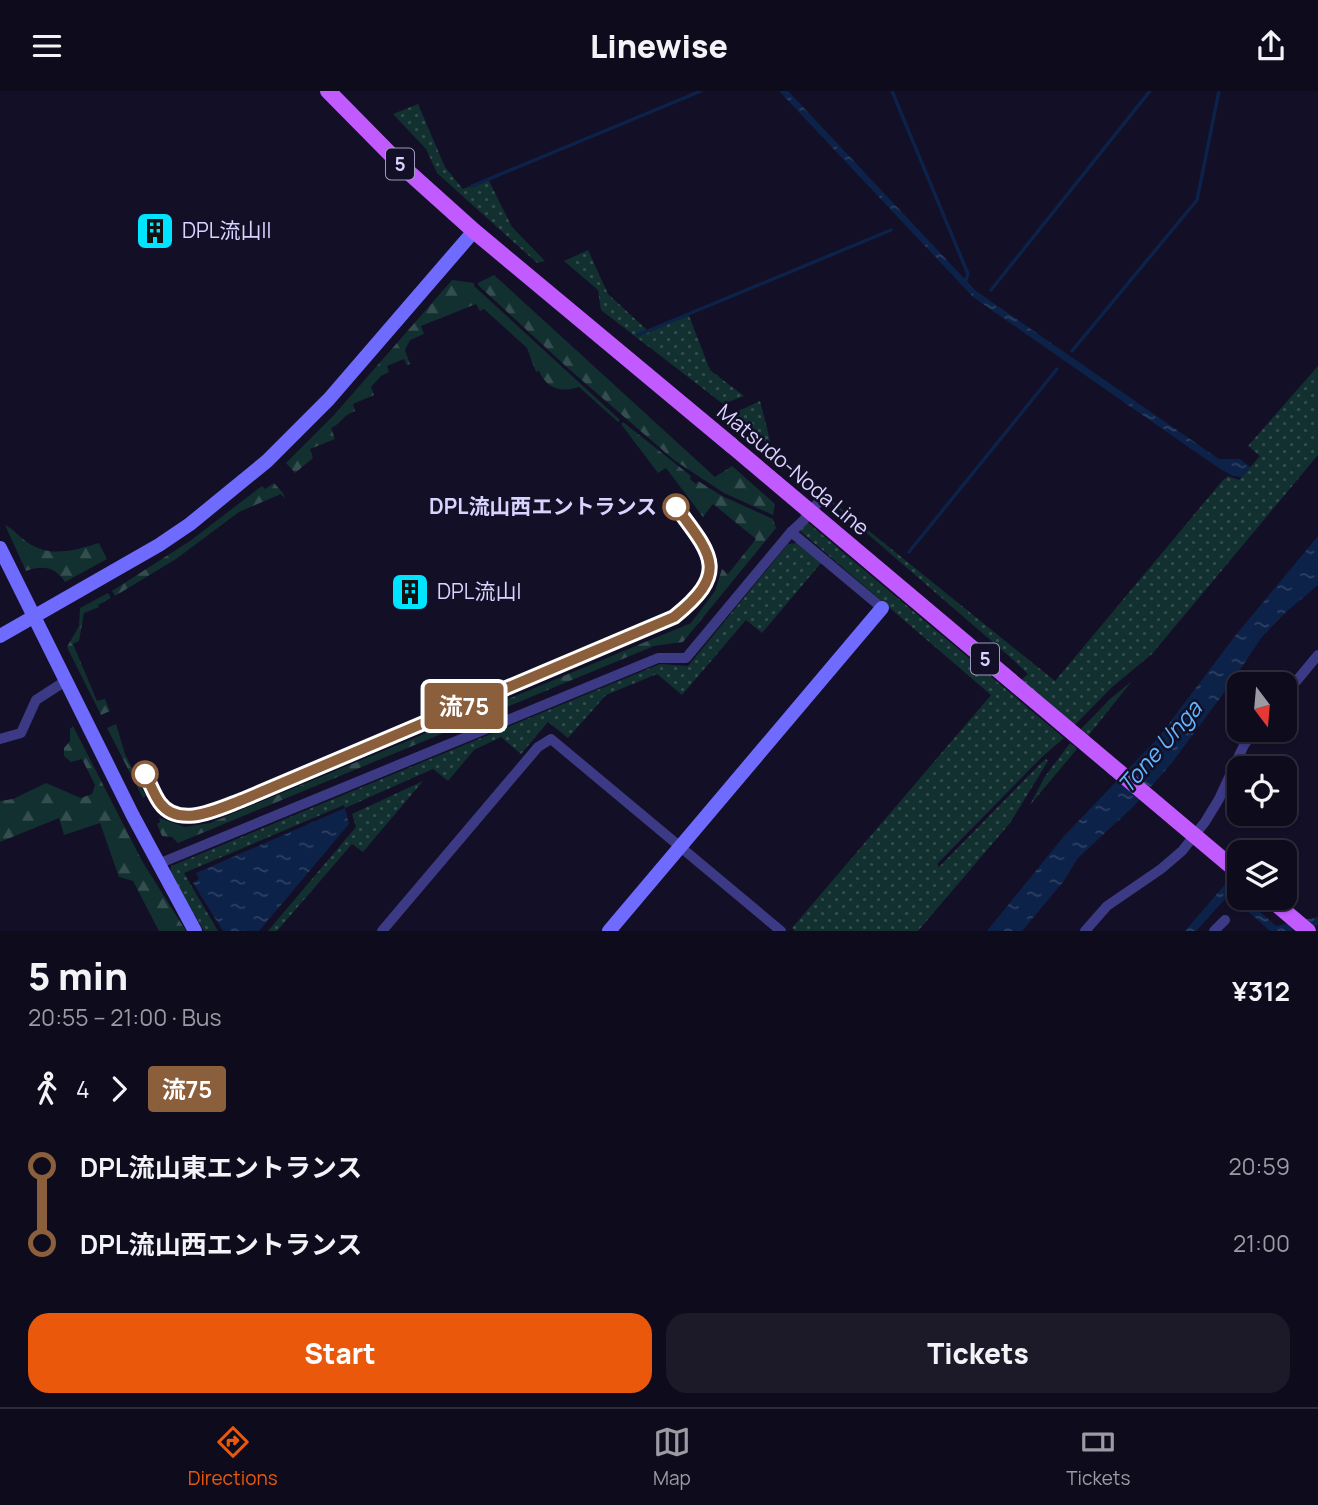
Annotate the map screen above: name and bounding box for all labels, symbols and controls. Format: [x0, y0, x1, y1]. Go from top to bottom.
text: Linewise [590, 24, 728, 68]
icon: menu [28, 27, 66, 65]
icon: share [1252, 27, 1290, 65]
road number: 5 [386, 149, 414, 179]
building icon: DPL流山II [134, 210, 176, 252]
place label: DPL流山II [182, 216, 271, 244]
street label: Matsudo-Noda Line [712, 397, 876, 541]
place label: DPL流山西エントランス [429, 492, 657, 520]
marker: DPL流山西エントランス [663, 494, 689, 520]
building icon: DPL流山I [389, 571, 431, 613]
place label: DPL流山I [437, 577, 521, 605]
road number: 5 [971, 643, 999, 674]
north arrow [1227, 672, 1297, 742]
map controls [1227, 672, 1297, 910]
line badge: 流75 [424, 683, 504, 729]
text: 流75 [439, 689, 489, 722]
water label: Tone Unga [1110, 692, 1209, 800]
button: locate [1227, 756, 1297, 826]
unlabelled marker [132, 761, 158, 787]
button: layers [1227, 840, 1297, 910]
text: 5 min [28, 949, 128, 1001]
text: ¥312 [1232, 973, 1290, 1009]
text: 20:55 – 21:00 · Bus [28, 1001, 221, 1033]
icon: walk [28, 1070, 66, 1108]
icon: forward [100, 1070, 138, 1108]
text: 流75 [162, 1072, 212, 1105]
text: 4 [76, 1073, 90, 1105]
text: DPL流山東エントランス [80, 1149, 362, 1185]
text: 20:59 [1228, 1150, 1290, 1182]
text: DPL流山西エントランス [80, 1226, 362, 1262]
text: 21:00 [1233, 1227, 1290, 1259]
button: Start [28, 1313, 652, 1393]
button: Tickets [666, 1313, 1290, 1393]
tab: Directions [188, 1423, 278, 1491]
tab: Map [653, 1423, 691, 1491]
tab: Tickets [1066, 1423, 1130, 1491]

